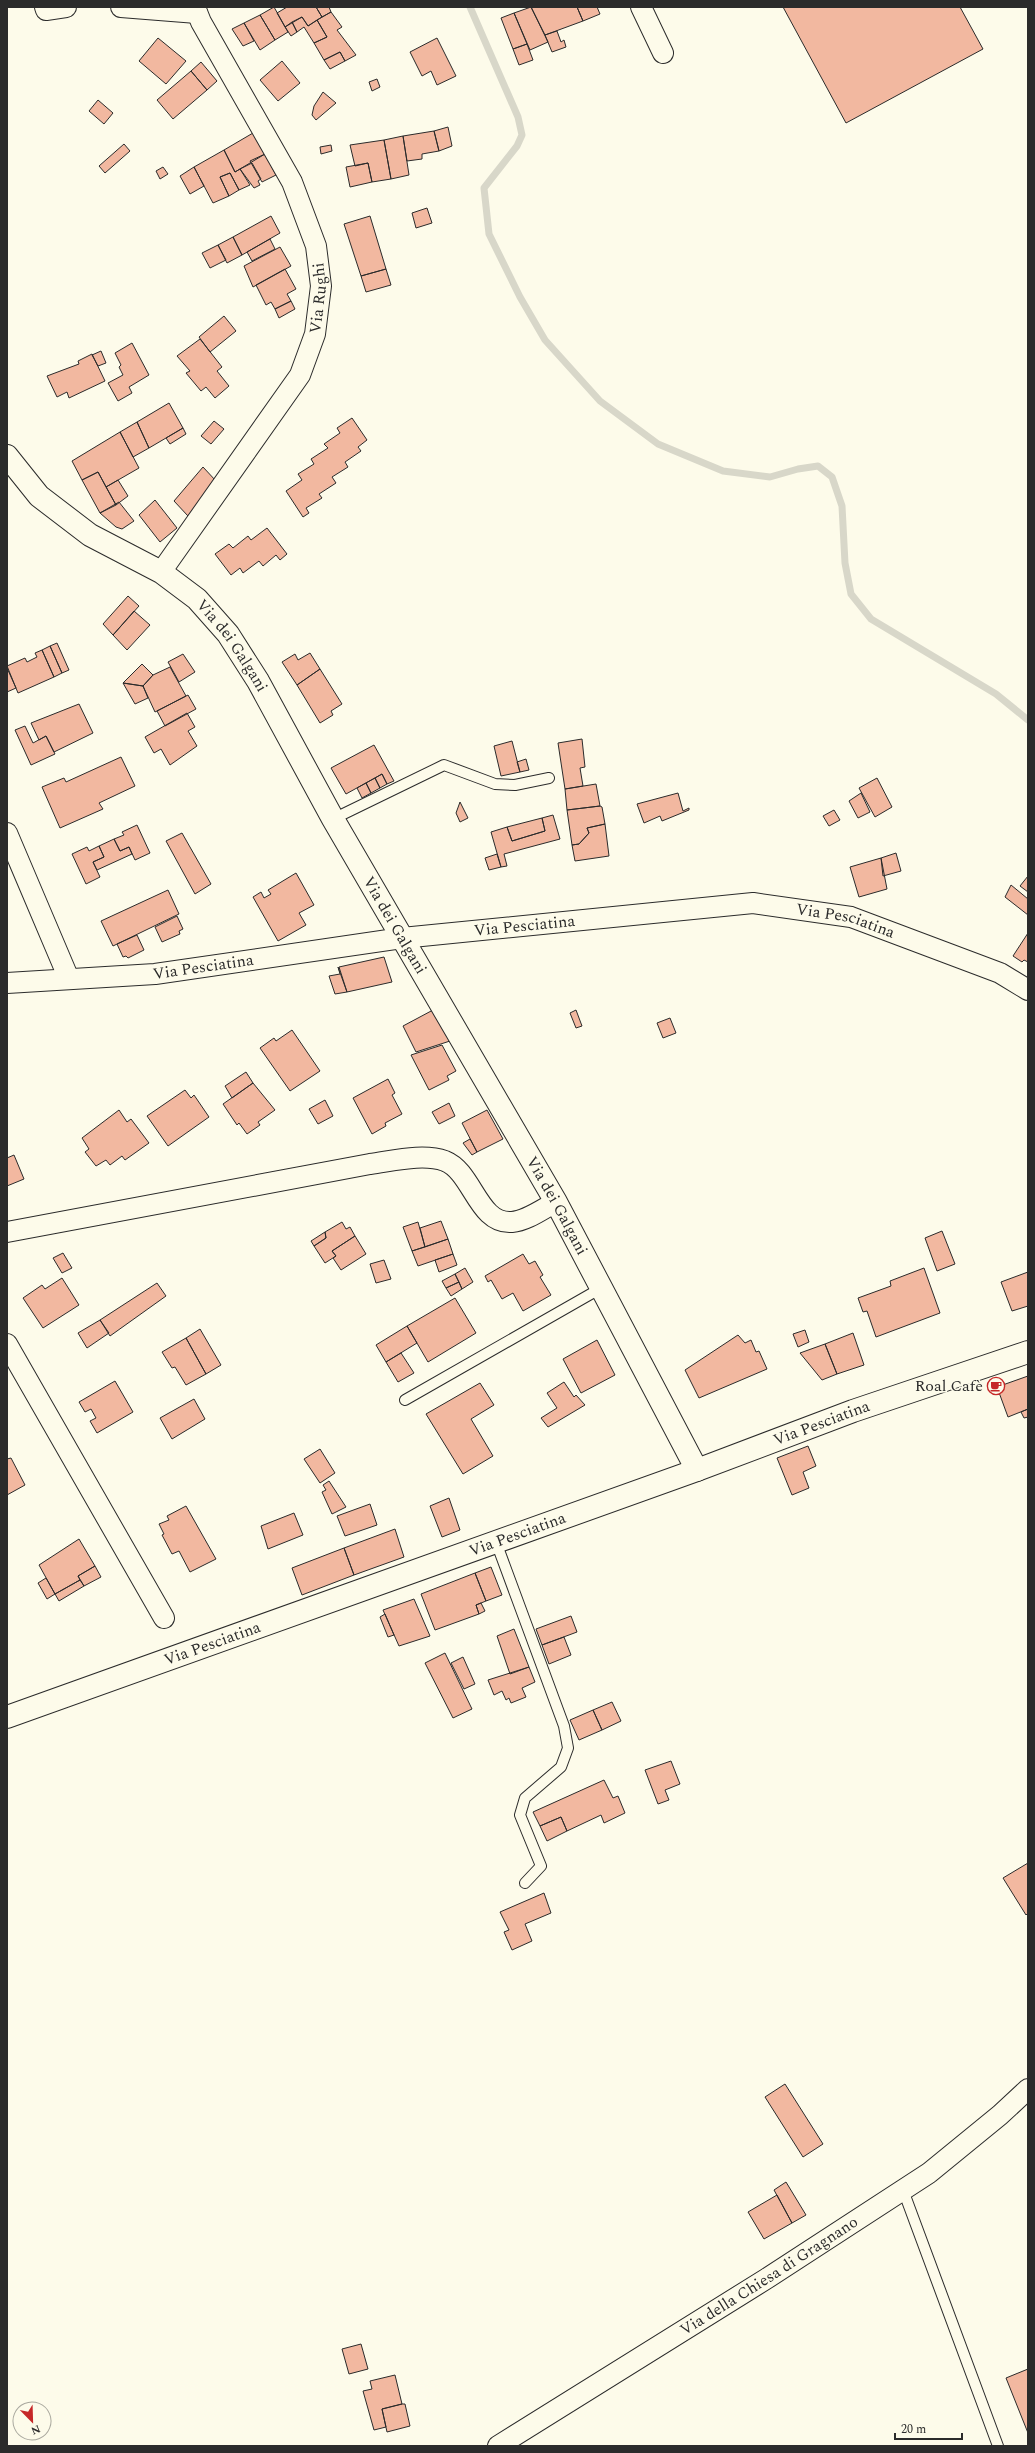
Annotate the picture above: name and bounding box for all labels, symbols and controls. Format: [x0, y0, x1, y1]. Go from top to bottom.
street label: Via Rughi [303, 261, 333, 335]
street label: Via dei Galgani [190, 594, 274, 696]
street label: Via dei Galgani [357, 872, 433, 979]
street label: Via Pesciatina [794, 897, 899, 945]
street label: Via Pesciatina [473, 909, 576, 943]
street label: Via Pesciatina [151, 948, 255, 986]
street label: Via dei Galgani [520, 1152, 594, 1260]
place label: Roal Cafè [915, 1374, 983, 1398]
cafe icon: Roal Cafè [986, 1376, 1006, 1396]
street label: Via Pesciatina [770, 1394, 873, 1452]
street label: Via Pesciatina [465, 1506, 569, 1563]
street label: Via Pesciatina [160, 1615, 264, 1672]
street label: Via della Chiesa di Gragnano [675, 2210, 863, 2342]
north arrow [12, 2401, 52, 2441]
scale bar [895, 2415, 962, 2441]
text: N [28, 2420, 43, 2439]
text: 20 m [901, 2420, 926, 2439]

